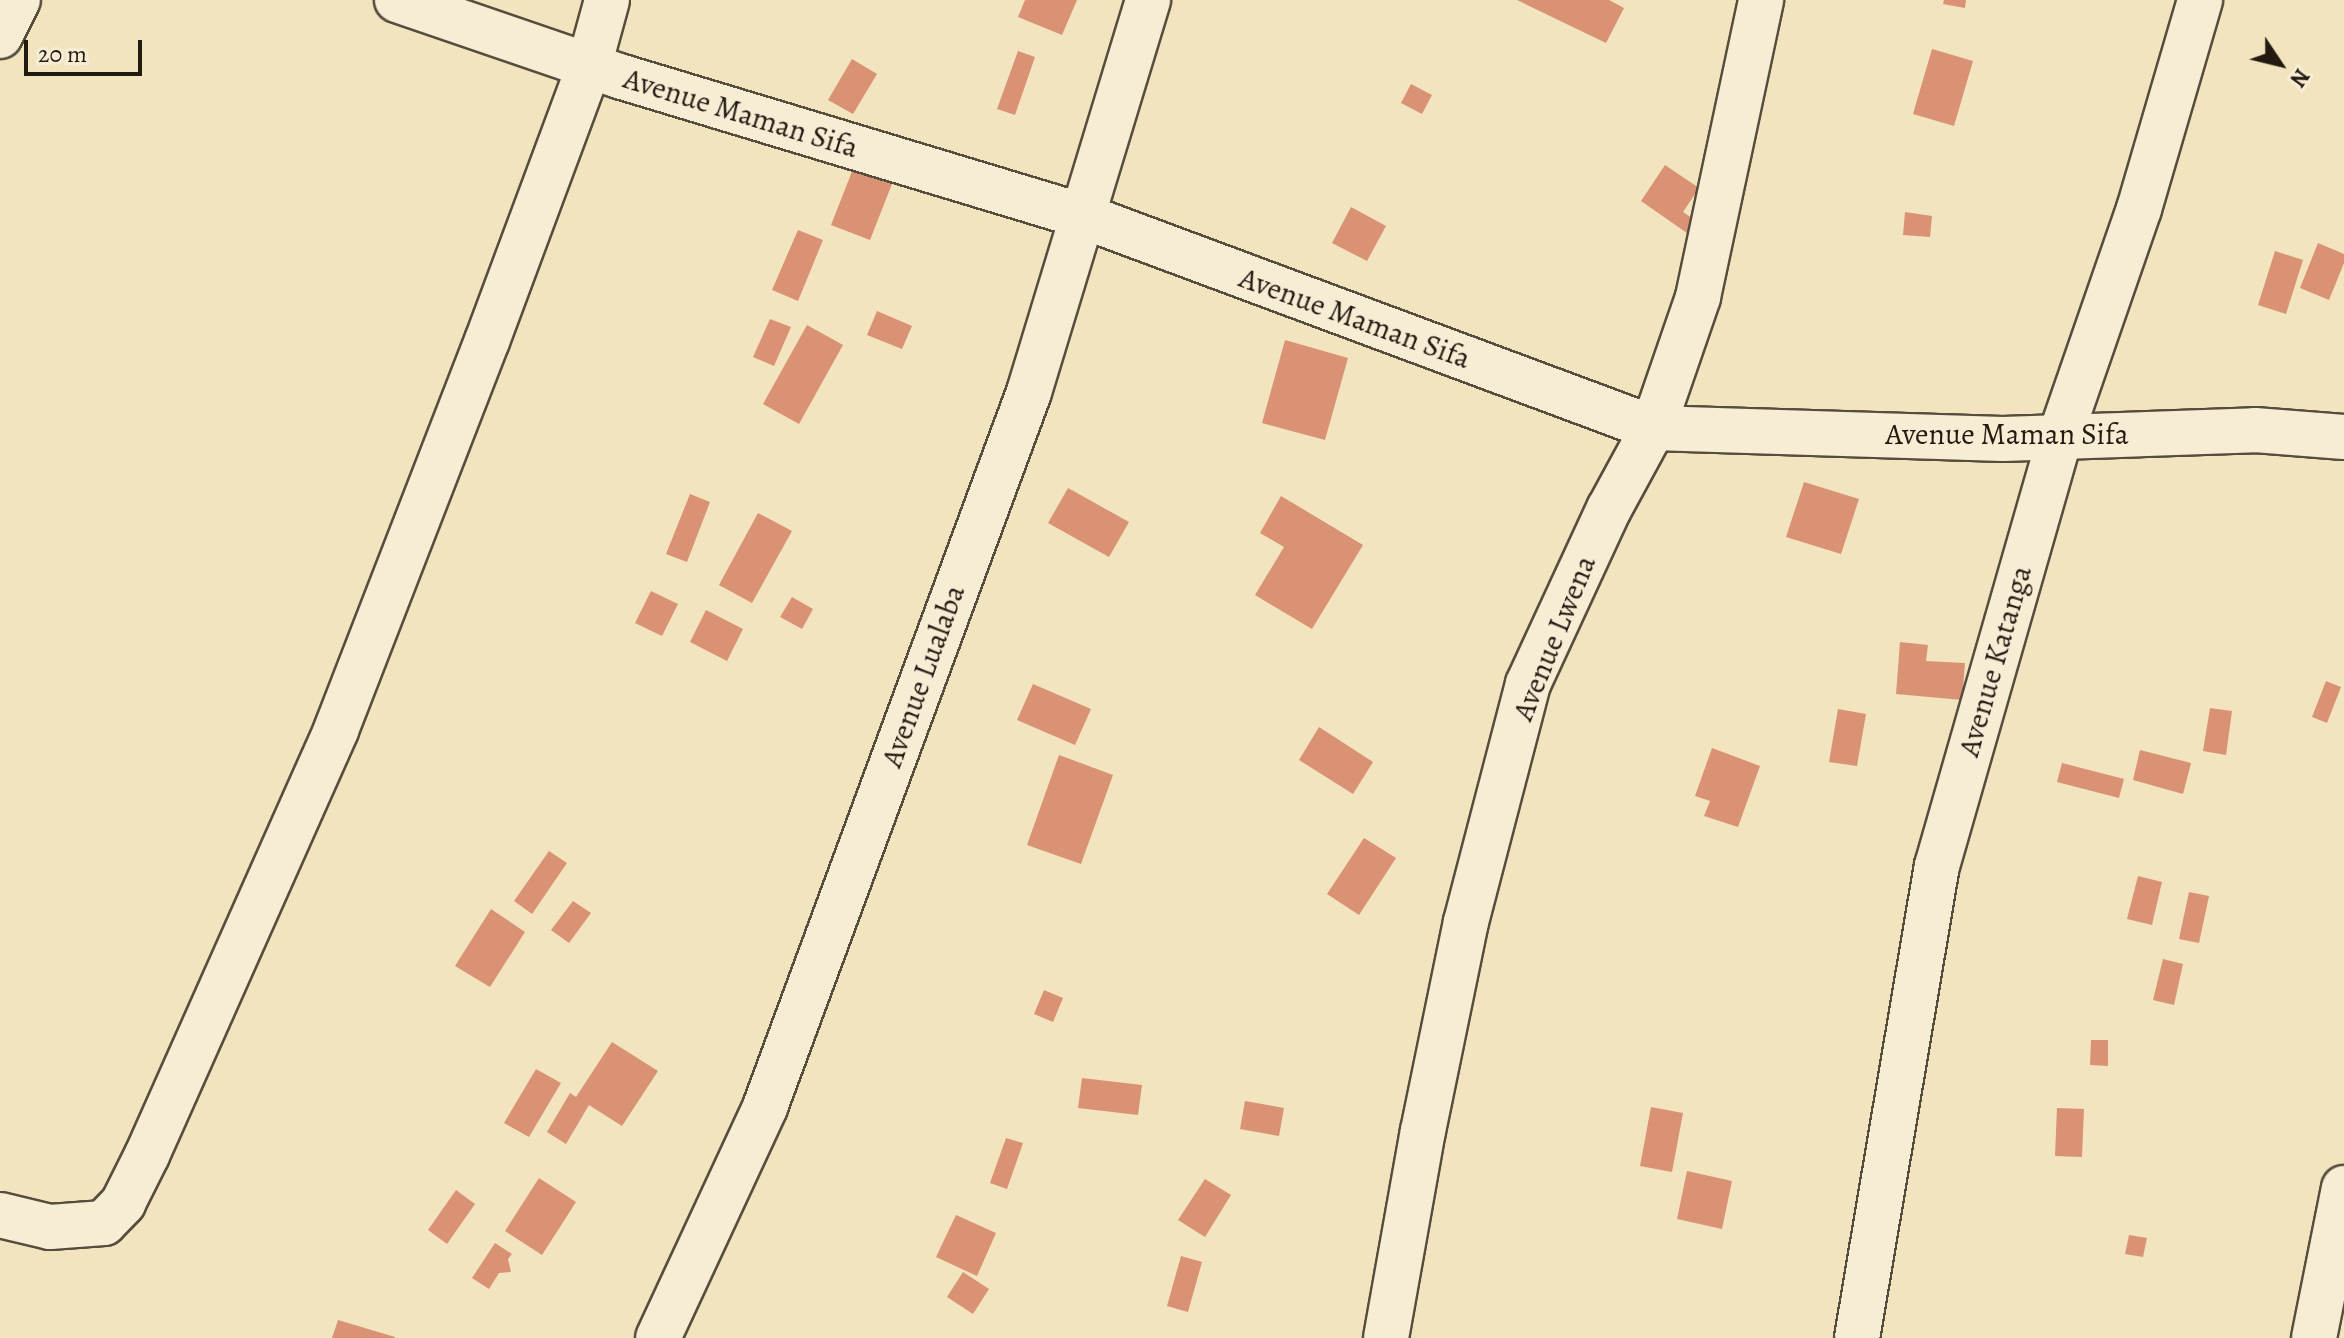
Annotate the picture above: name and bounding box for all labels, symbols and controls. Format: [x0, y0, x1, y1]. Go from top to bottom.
scale bar [28, 24, 146, 74]
north arrow [2240, 24, 2320, 104]
text: 20 m [38, 38, 87, 70]
street label: Avenue Maman Sifa [619, 60, 863, 166]
text: N [2283, 63, 2317, 93]
street label: Avenue Maman Sifa [1235, 259, 1475, 377]
street label: Avenue Maman Sifa [1885, 416, 2129, 452]
street label: Avenue Lwena [1505, 550, 1603, 726]
street label: Avenue Katanga [1951, 561, 2039, 761]
street label: Avenue Lualaba [873, 580, 973, 772]

